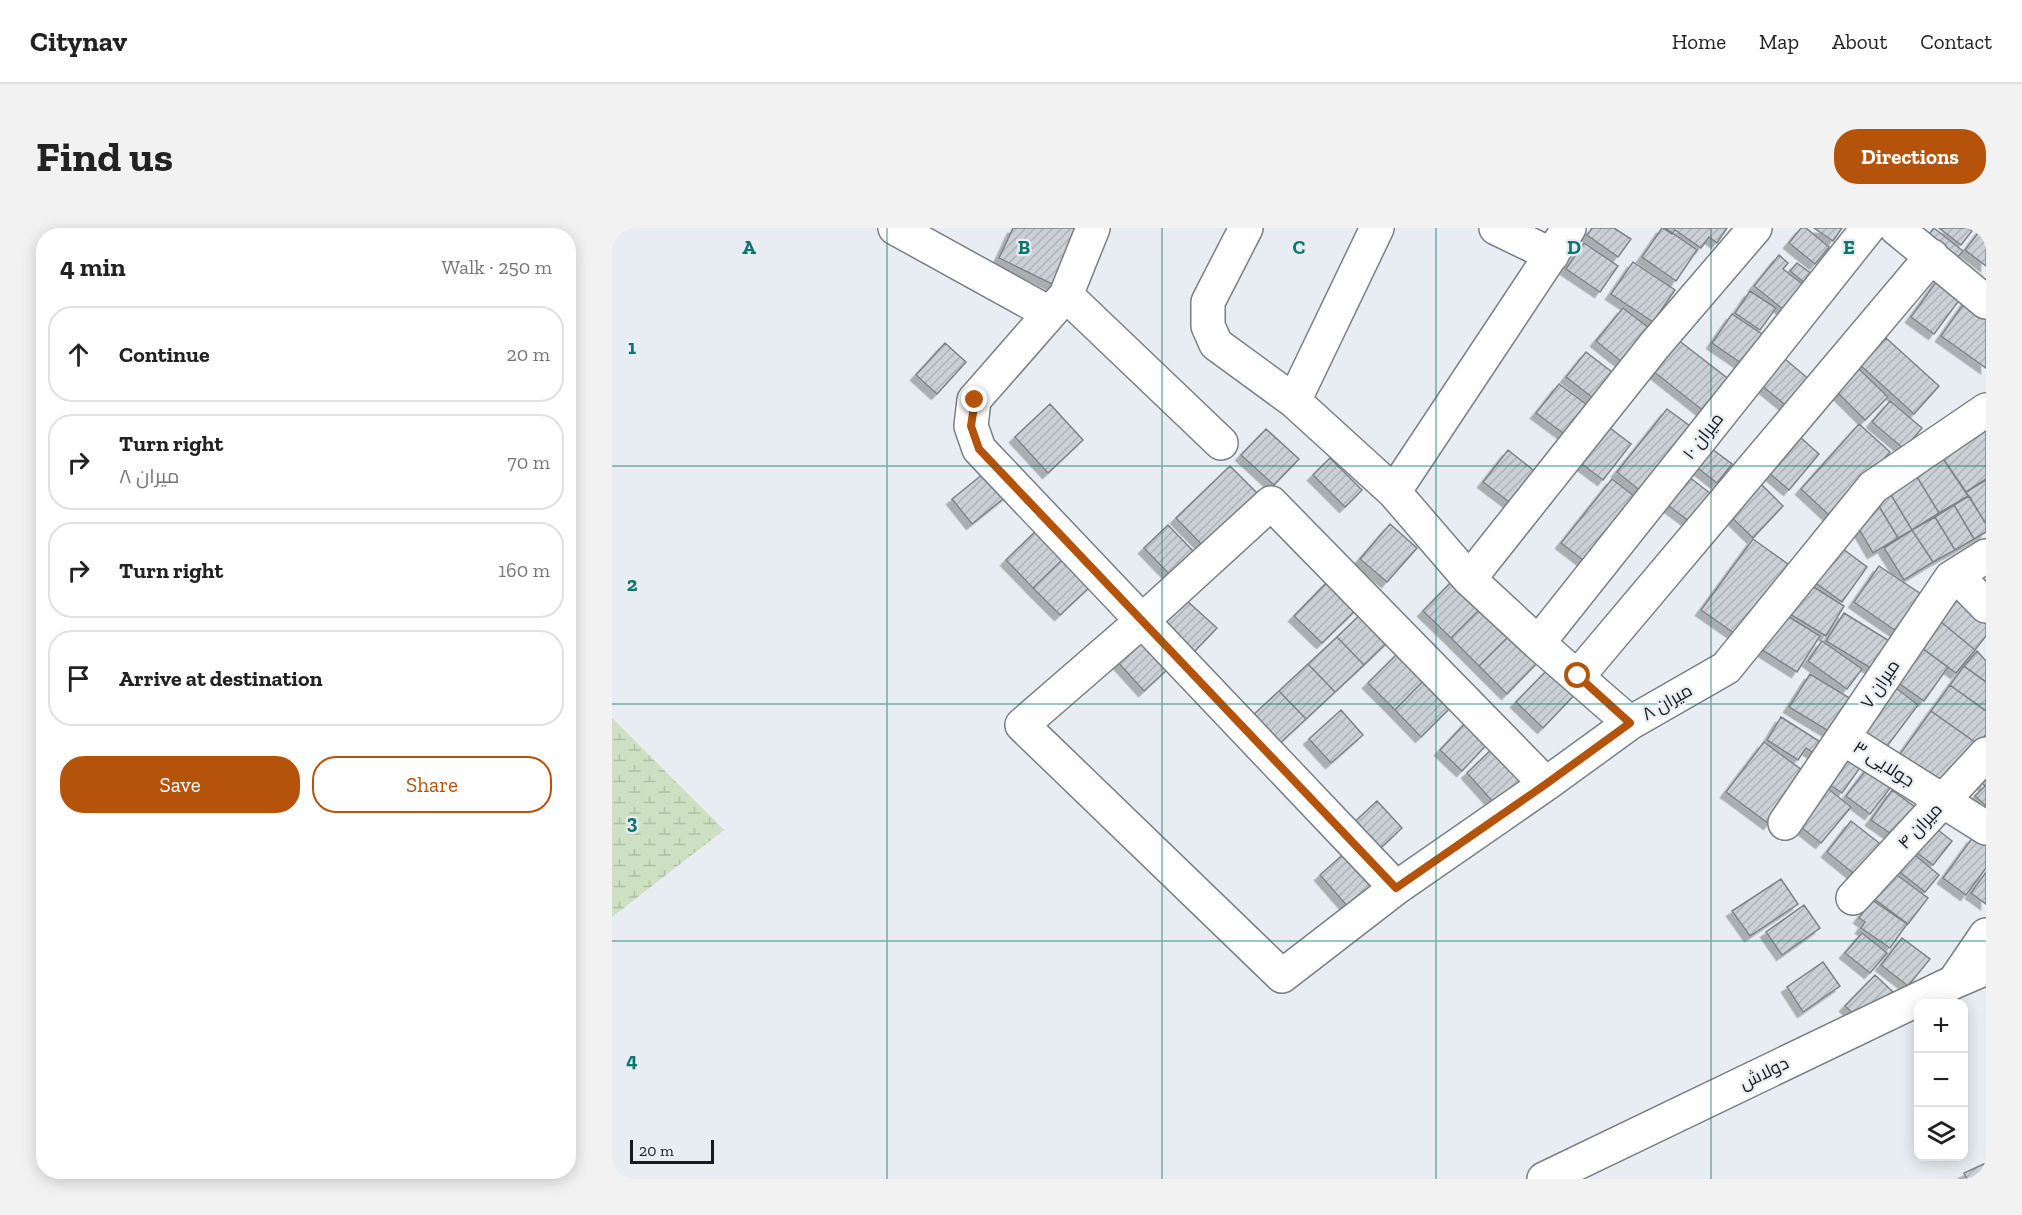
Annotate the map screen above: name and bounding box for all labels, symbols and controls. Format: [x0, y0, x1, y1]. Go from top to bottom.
text: Citynav [30, 25, 127, 58]
text: Home [1672, 29, 1726, 54]
text: Map [1759, 29, 1799, 54]
text: About [1832, 29, 1887, 54]
text: Contact [1920, 29, 1992, 54]
button: Directions [1834, 129, 1986, 184]
text: Find us [36, 131, 173, 182]
text: A [742, 235, 756, 259]
text: B [1018, 235, 1030, 259]
text: C [1293, 235, 1306, 259]
text: D [1567, 235, 1581, 259]
text: E [1843, 235, 1855, 259]
text: 4 min [60, 251, 126, 283]
text: Walk · 250 m [442, 255, 552, 279]
text: 1 [628, 335, 636, 359]
icon: ahead [62, 338, 95, 371]
text: Continue [119, 341, 210, 368]
text: 20 m [506, 342, 550, 366]
route end [961, 386, 987, 412]
street label: میران ۱۰ [1678, 408, 1728, 464]
text: Turn right [119, 430, 223, 457]
icon: right [62, 446, 95, 479]
text: 70 m [507, 450, 550, 474]
text: میران ۸ [119, 464, 179, 488]
icon: right [62, 554, 95, 587]
text: Turn right [119, 557, 223, 584]
text: 160 m [498, 558, 550, 582]
text: 2 [627, 572, 638, 596]
street label: میران ۷ [1856, 655, 1904, 713]
icon: arrive [62, 662, 95, 695]
route start [1564, 662, 1590, 688]
text: Arrive at destination [119, 665, 322, 692]
street label: میران ۸ [1638, 679, 1696, 725]
street label: جولایی ۳ [1849, 736, 1919, 792]
button: Save [60, 756, 300, 813]
button: Share [312, 756, 552, 813]
street label: میران ۴ [1893, 798, 1947, 854]
text: 3 [627, 810, 638, 834]
map controls [1914, 999, 1968, 1161]
button: + [1914, 999, 1968, 1053]
text: 4 [626, 1048, 638, 1072]
street label: دولاش [1736, 1052, 1792, 1094]
button: − [1914, 1053, 1968, 1107]
button: layers [1914, 1107, 1968, 1161]
scale bar [630, 1137, 714, 1164]
text: 20 m [639, 1141, 674, 1160]

